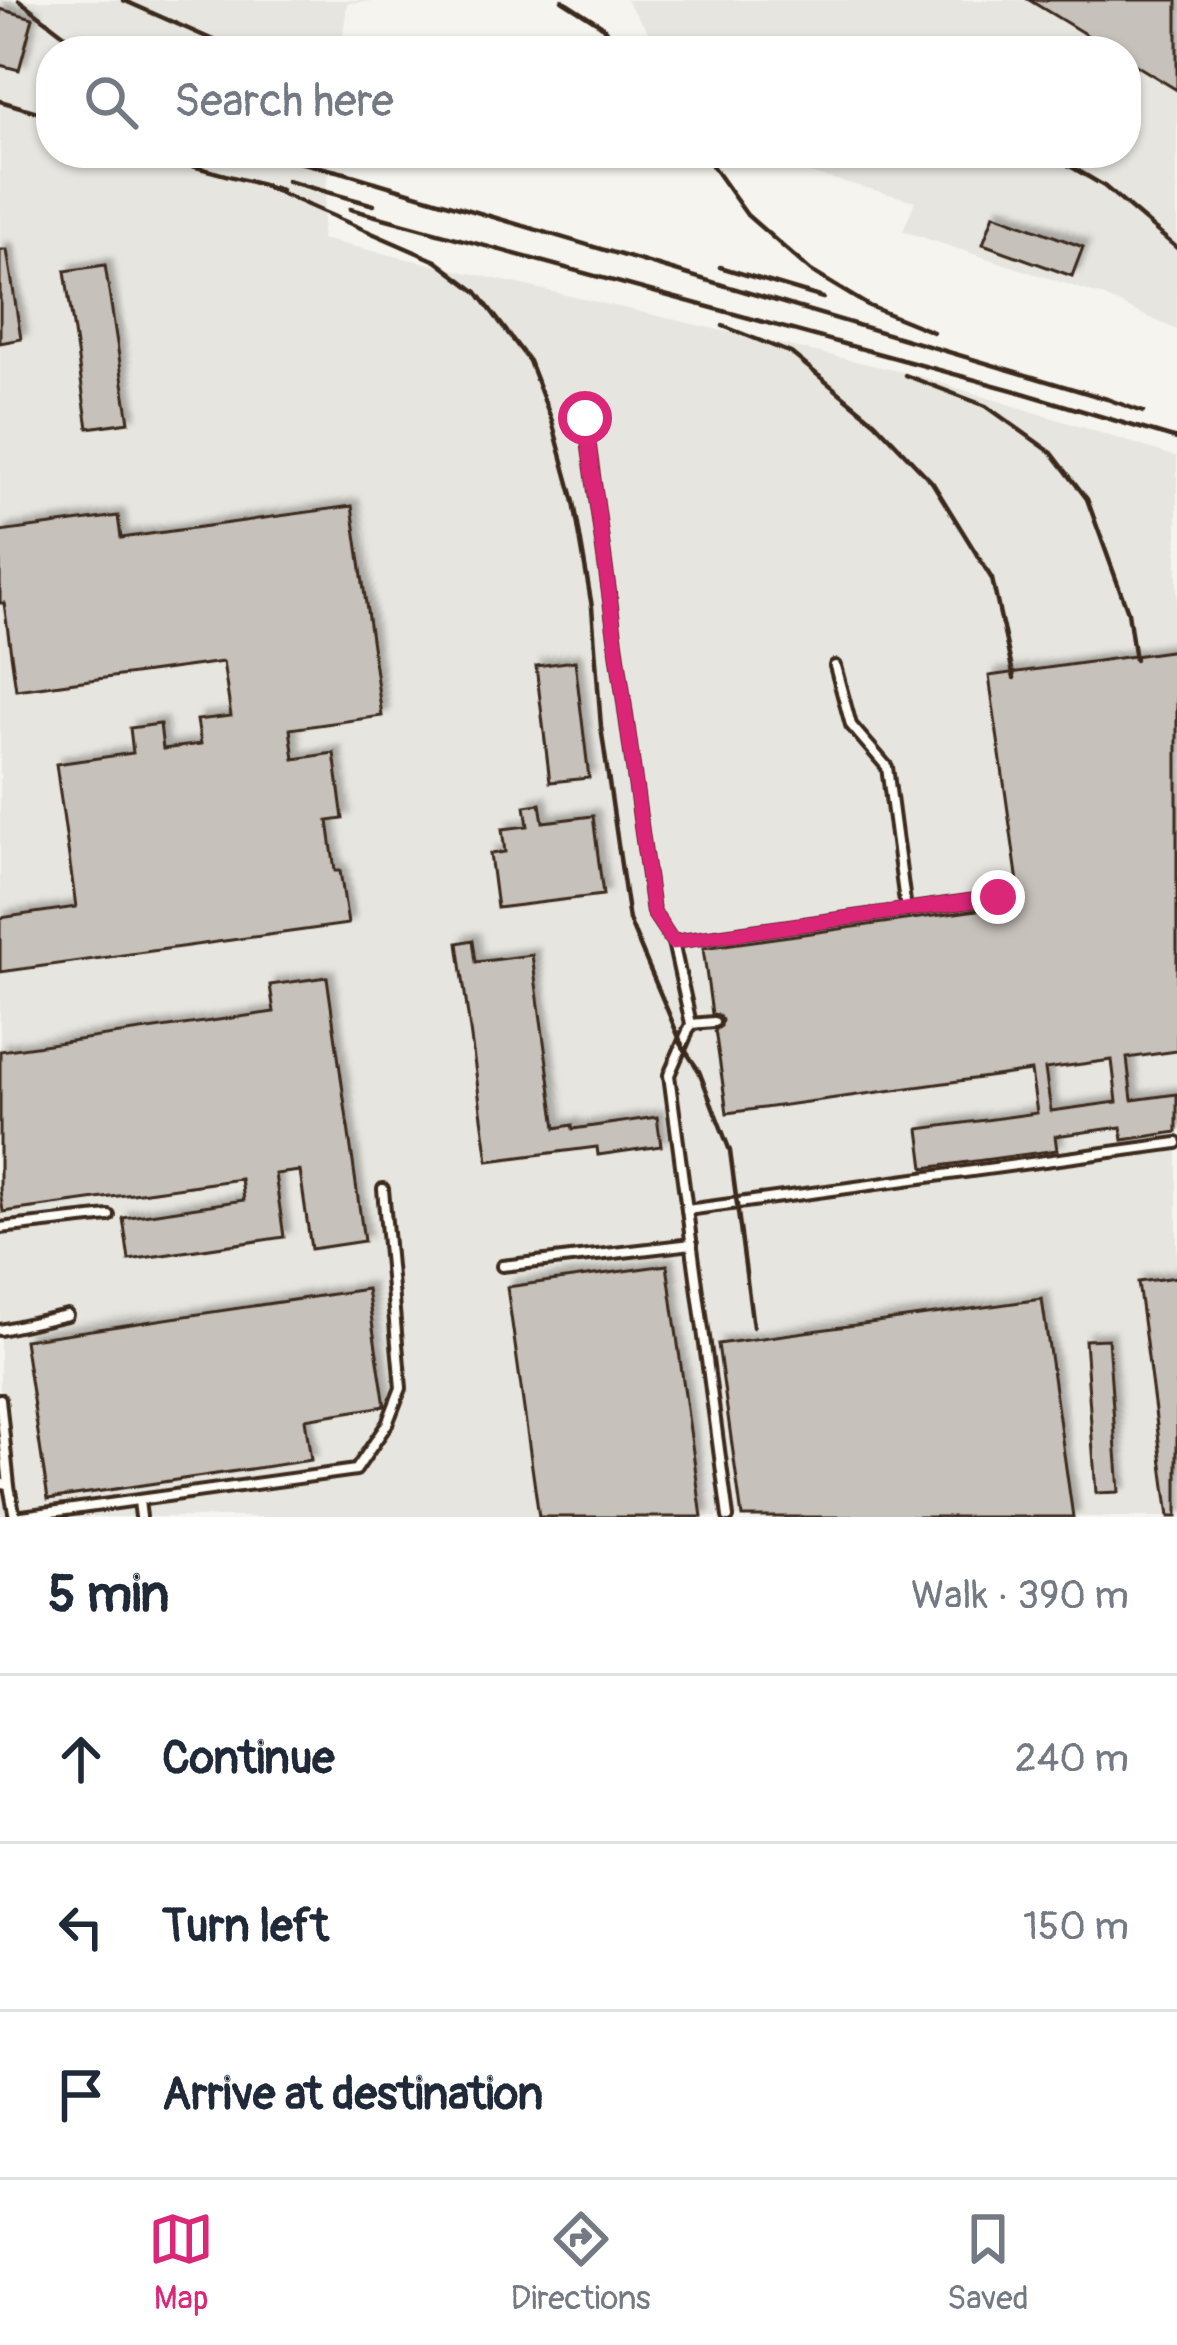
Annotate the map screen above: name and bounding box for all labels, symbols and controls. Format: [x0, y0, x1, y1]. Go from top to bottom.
search box [36, 36, 1141, 168]
icon: search [78, 69, 144, 135]
text: Search here [174, 74, 394, 130]
route start [558, 391, 612, 445]
route end [971, 870, 1025, 924]
text: 5 min [48, 1563, 169, 1627]
text: Walk · 390 m [911, 1571, 1129, 1620]
icon: ahead [48, 1726, 114, 1792]
text: Continue [162, 1731, 335, 1787]
text: 240 m [1015, 1734, 1129, 1783]
icon: left [48, 1894, 114, 1960]
text: Turn left [162, 1899, 329, 1955]
text: 150 m [1023, 1902, 1129, 1951]
icon: arrive [48, 2062, 114, 2128]
text: Arrive at destination [162, 2067, 543, 2123]
tab: Map [148, 2206, 214, 2319]
tab: Directions [511, 2206, 651, 2319]
tab: Saved [947, 2206, 1029, 2319]

